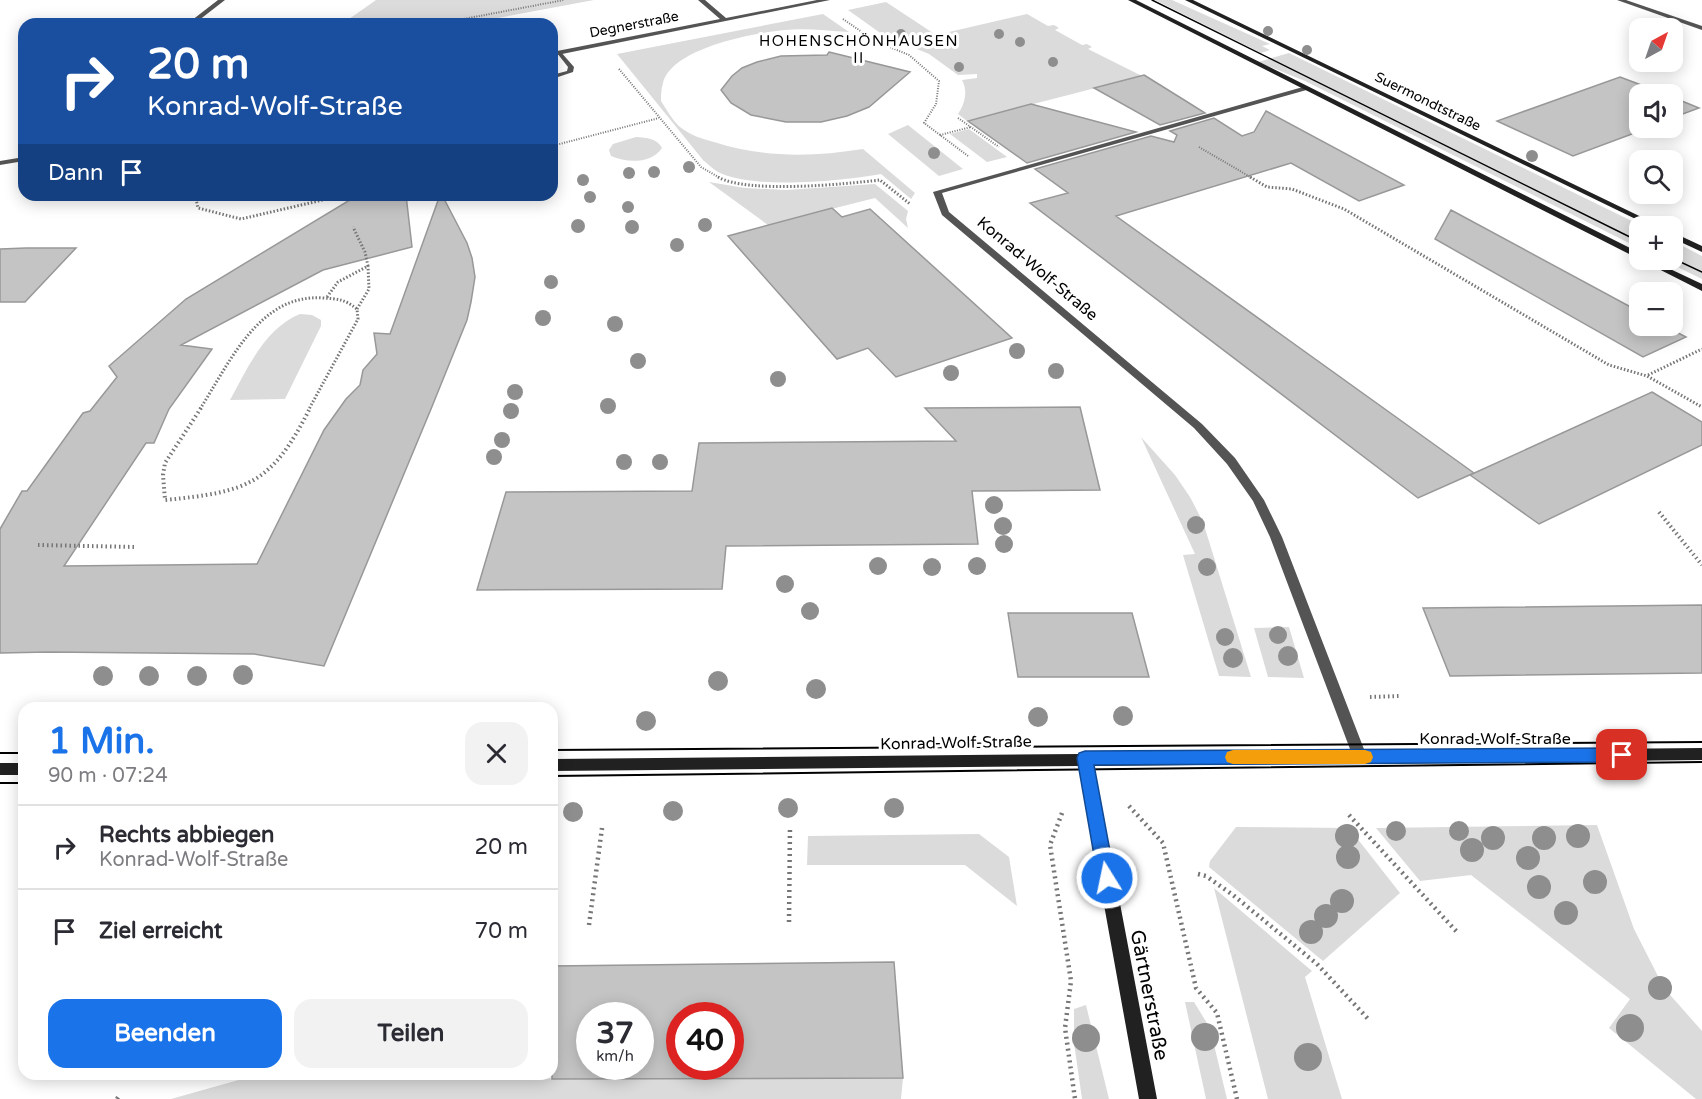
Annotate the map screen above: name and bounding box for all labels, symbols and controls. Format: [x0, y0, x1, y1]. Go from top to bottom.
street label: Degnerstraße [588, 7, 680, 41]
north arrow [1629, 18, 1683, 72]
map controls [1629, 18, 1683, 336]
district label: HOHENSCHÖNHAUSEN II [759, 32, 959, 67]
text: 20 m [147, 39, 249, 90]
icon: right [48, 42, 126, 120]
street label: Suermondtstraße [1372, 68, 1484, 135]
button: sound [1629, 84, 1683, 138]
text: Konrad-Wolf-Straße [147, 90, 403, 123]
button: search [1629, 150, 1683, 204]
icon: arrive [115, 156, 148, 189]
text: Dann [48, 160, 103, 186]
street label: Konrad-Wolf-Straße [973, 212, 1102, 325]
button: + [1629, 216, 1683, 270]
button: − [1629, 282, 1683, 336]
text: 1 Min. [48, 720, 155, 763]
button: close [465, 722, 528, 785]
street label: Konrad-Wolf-Straße [1419, 729, 1571, 749]
pin [1596, 729, 1647, 780]
street label: Konrad-Wolf-Straße [880, 732, 1032, 754]
icon: arrive [1605, 738, 1638, 771]
text: 90 m · 07:24 [48, 764, 168, 788]
text: Rechts abbiegen [99, 822, 274, 848]
icon: right [48, 831, 81, 864]
text: 20 m [474, 834, 528, 860]
position arrow [1075, 846, 1139, 910]
text: Konrad-Wolf-Straße [99, 848, 288, 872]
icon: arrive [48, 915, 81, 948]
text: Ziel erreicht [99, 918, 222, 944]
text: 70 m [474, 918, 528, 944]
street label: Gärtnerstraße [1125, 928, 1173, 1062]
button: Beenden [48, 999, 282, 1068]
button: Teilen [294, 999, 528, 1068]
speed limit sign: 40 [666, 1002, 744, 1080]
text: 37 [596, 1015, 634, 1052]
text: km/h [596, 1047, 634, 1065]

